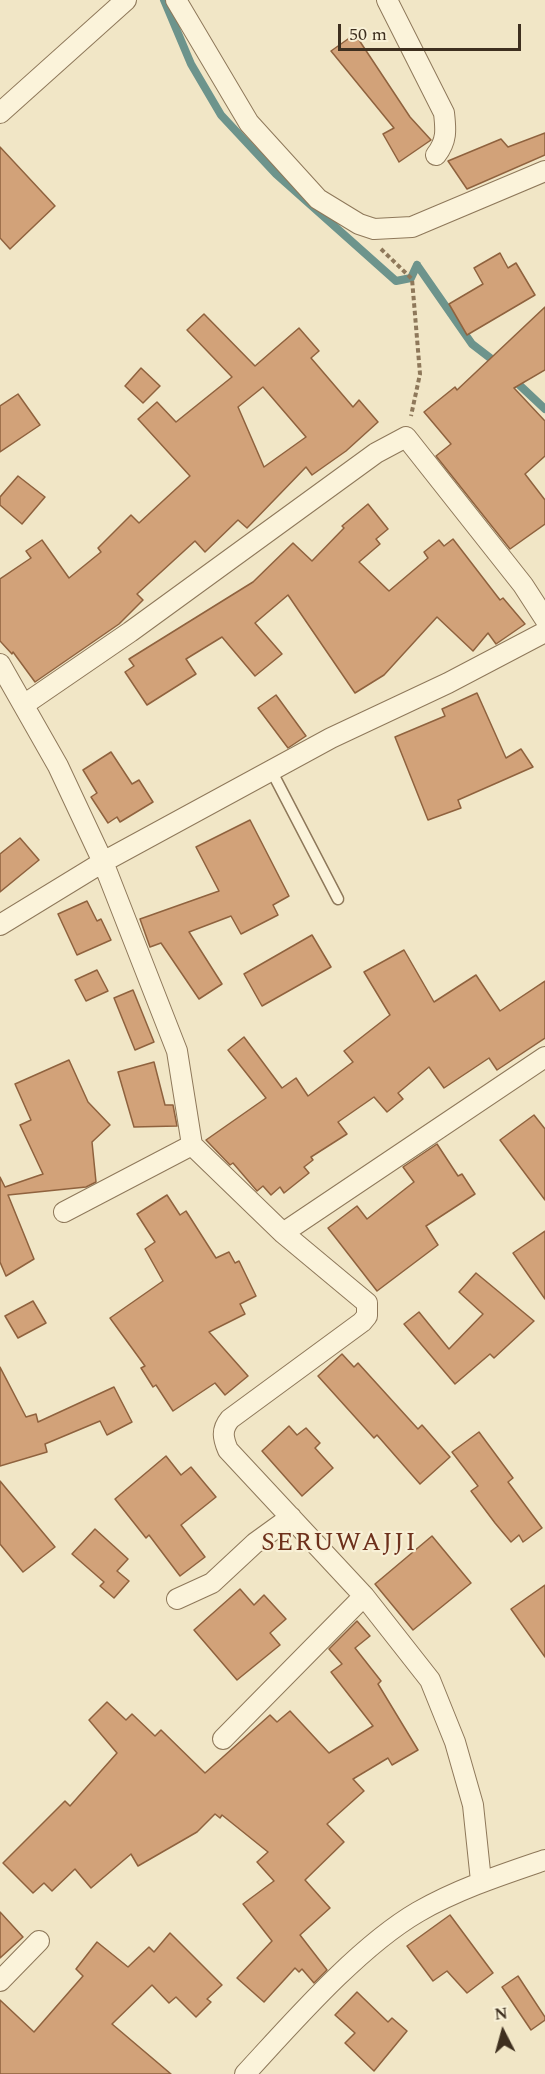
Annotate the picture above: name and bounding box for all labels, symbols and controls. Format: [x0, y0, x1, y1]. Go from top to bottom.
scale bar [341, 12, 524, 50]
text: 50 m [349, 21, 387, 48]
district label: SERUWAJJI [261, 1529, 417, 1561]
text: N [493, 2001, 509, 2027]
north arrow [473, 2002, 533, 2062]

